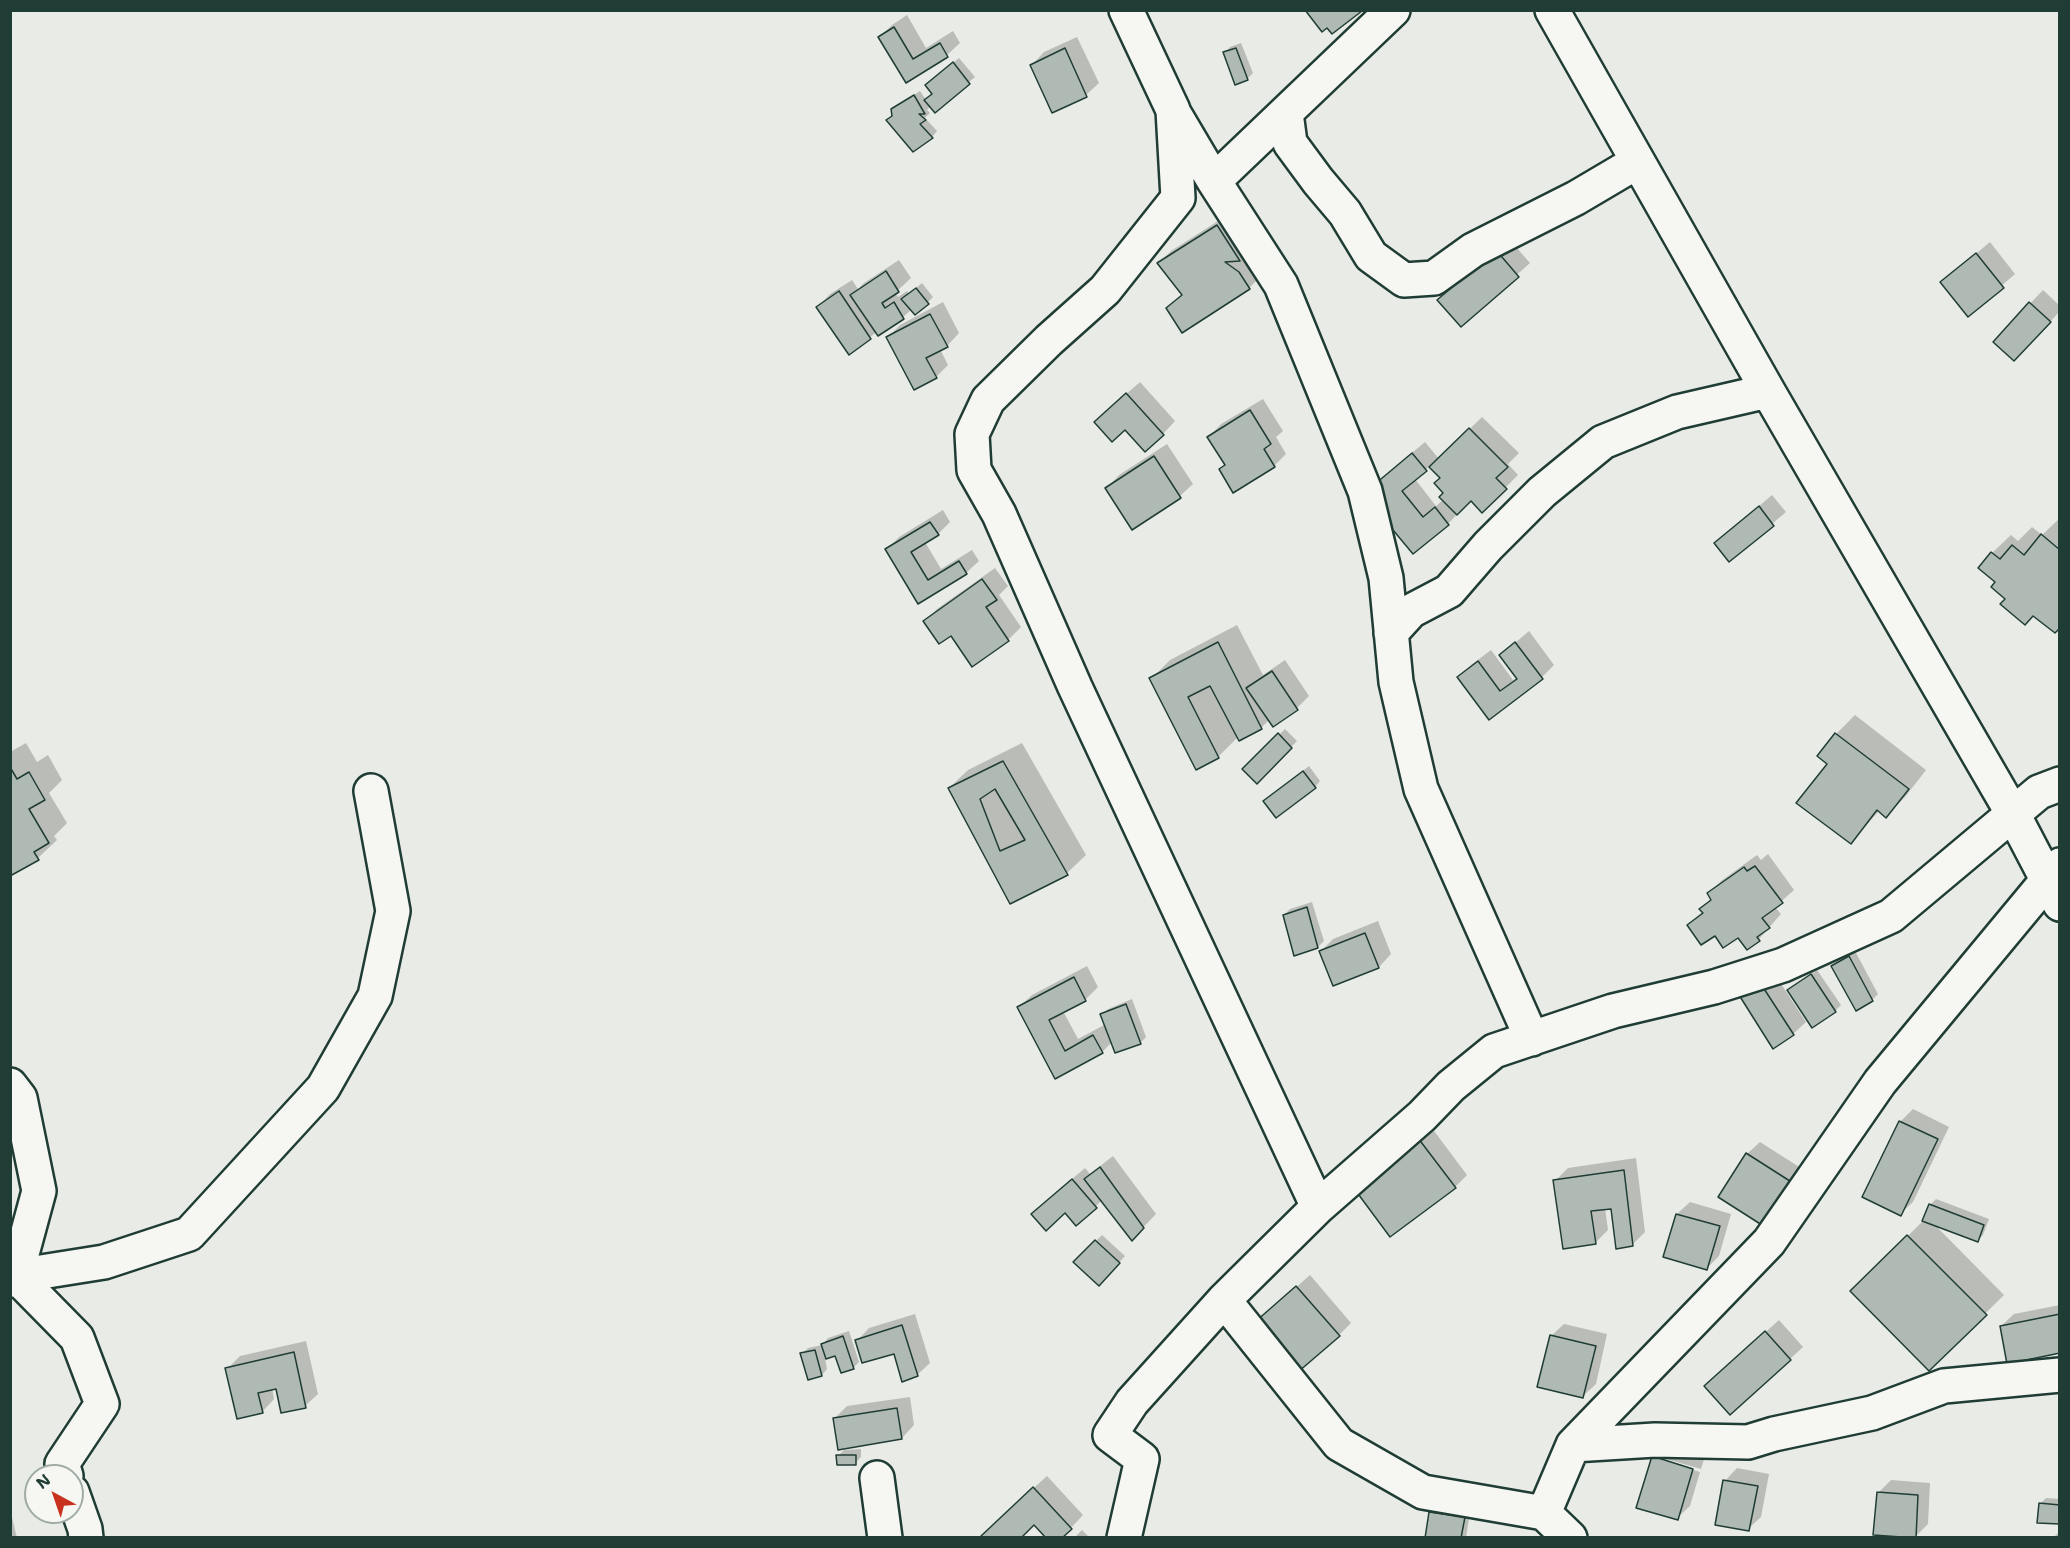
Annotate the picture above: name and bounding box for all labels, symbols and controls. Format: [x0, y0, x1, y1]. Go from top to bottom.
north arrow [24, 1464, 84, 1524]
text: N [32, 1469, 55, 1493]

